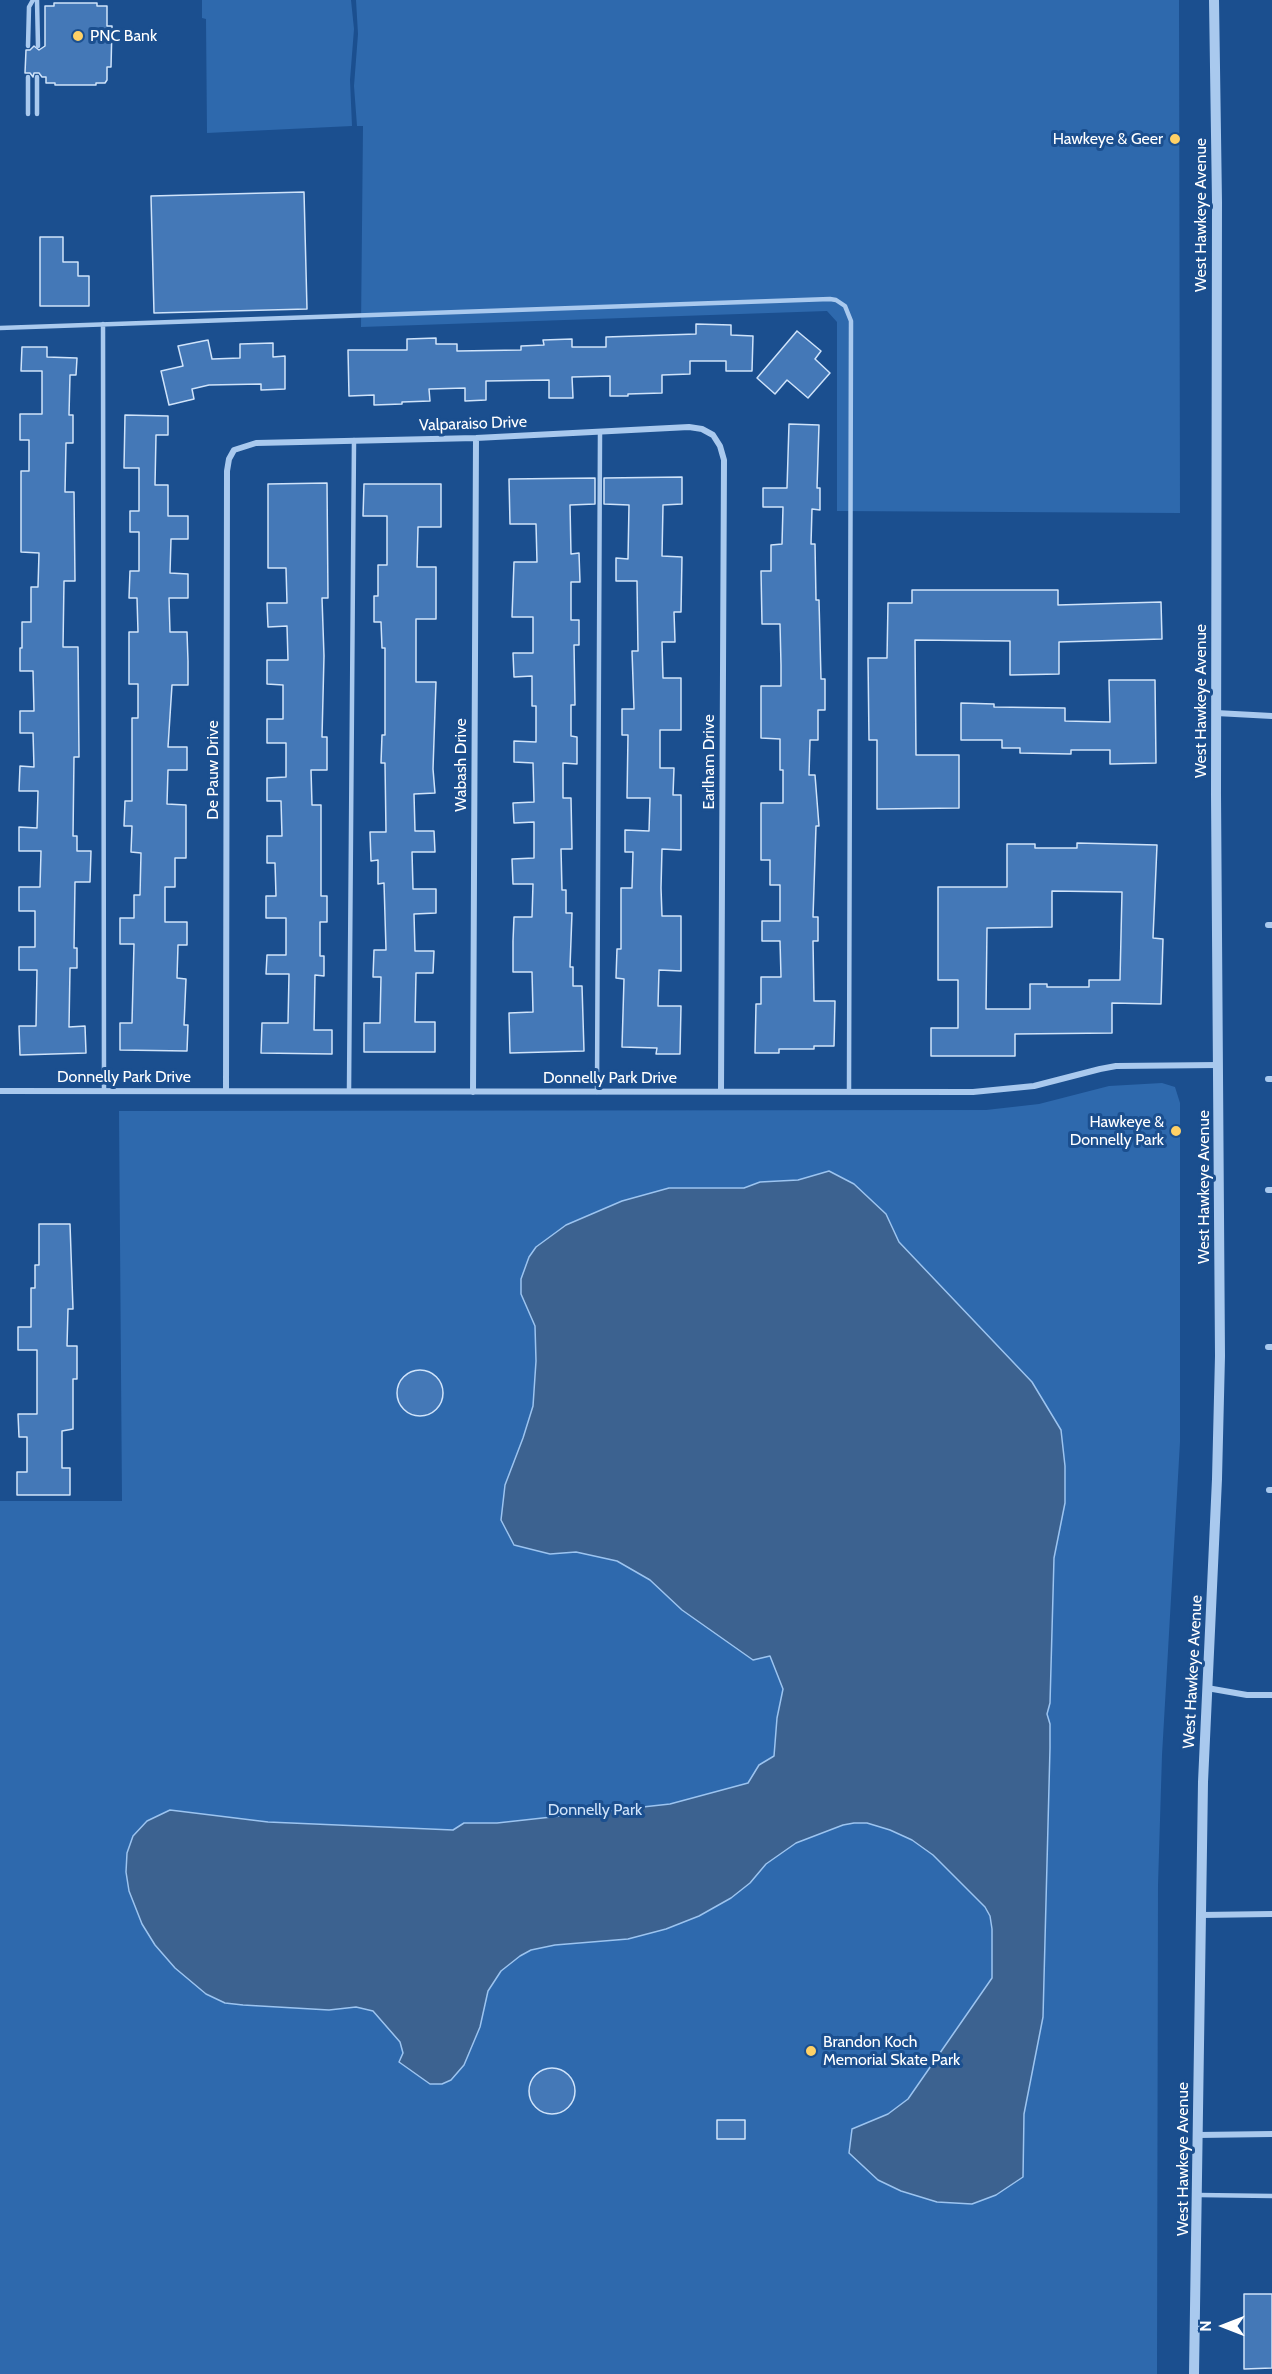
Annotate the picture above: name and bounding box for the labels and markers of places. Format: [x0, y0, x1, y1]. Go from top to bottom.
place label: PNC Bank [90, 26, 157, 46]
marker: PNC Bank [71, 29, 85, 43]
place label: Hawkeye & Geer [1053, 129, 1163, 149]
marker: Hawkeye & Geer [1168, 132, 1182, 146]
place label: Hawkeye & Donnelly Park [1070, 1112, 1164, 1150]
marker: Hawkeye & Donnelly Park [1169, 1124, 1183, 1138]
place label: Brandon Koch Memorial Skate Park [823, 2032, 960, 2070]
marker: Brandon Koch Memorial Skate Park [804, 2044, 818, 2058]

